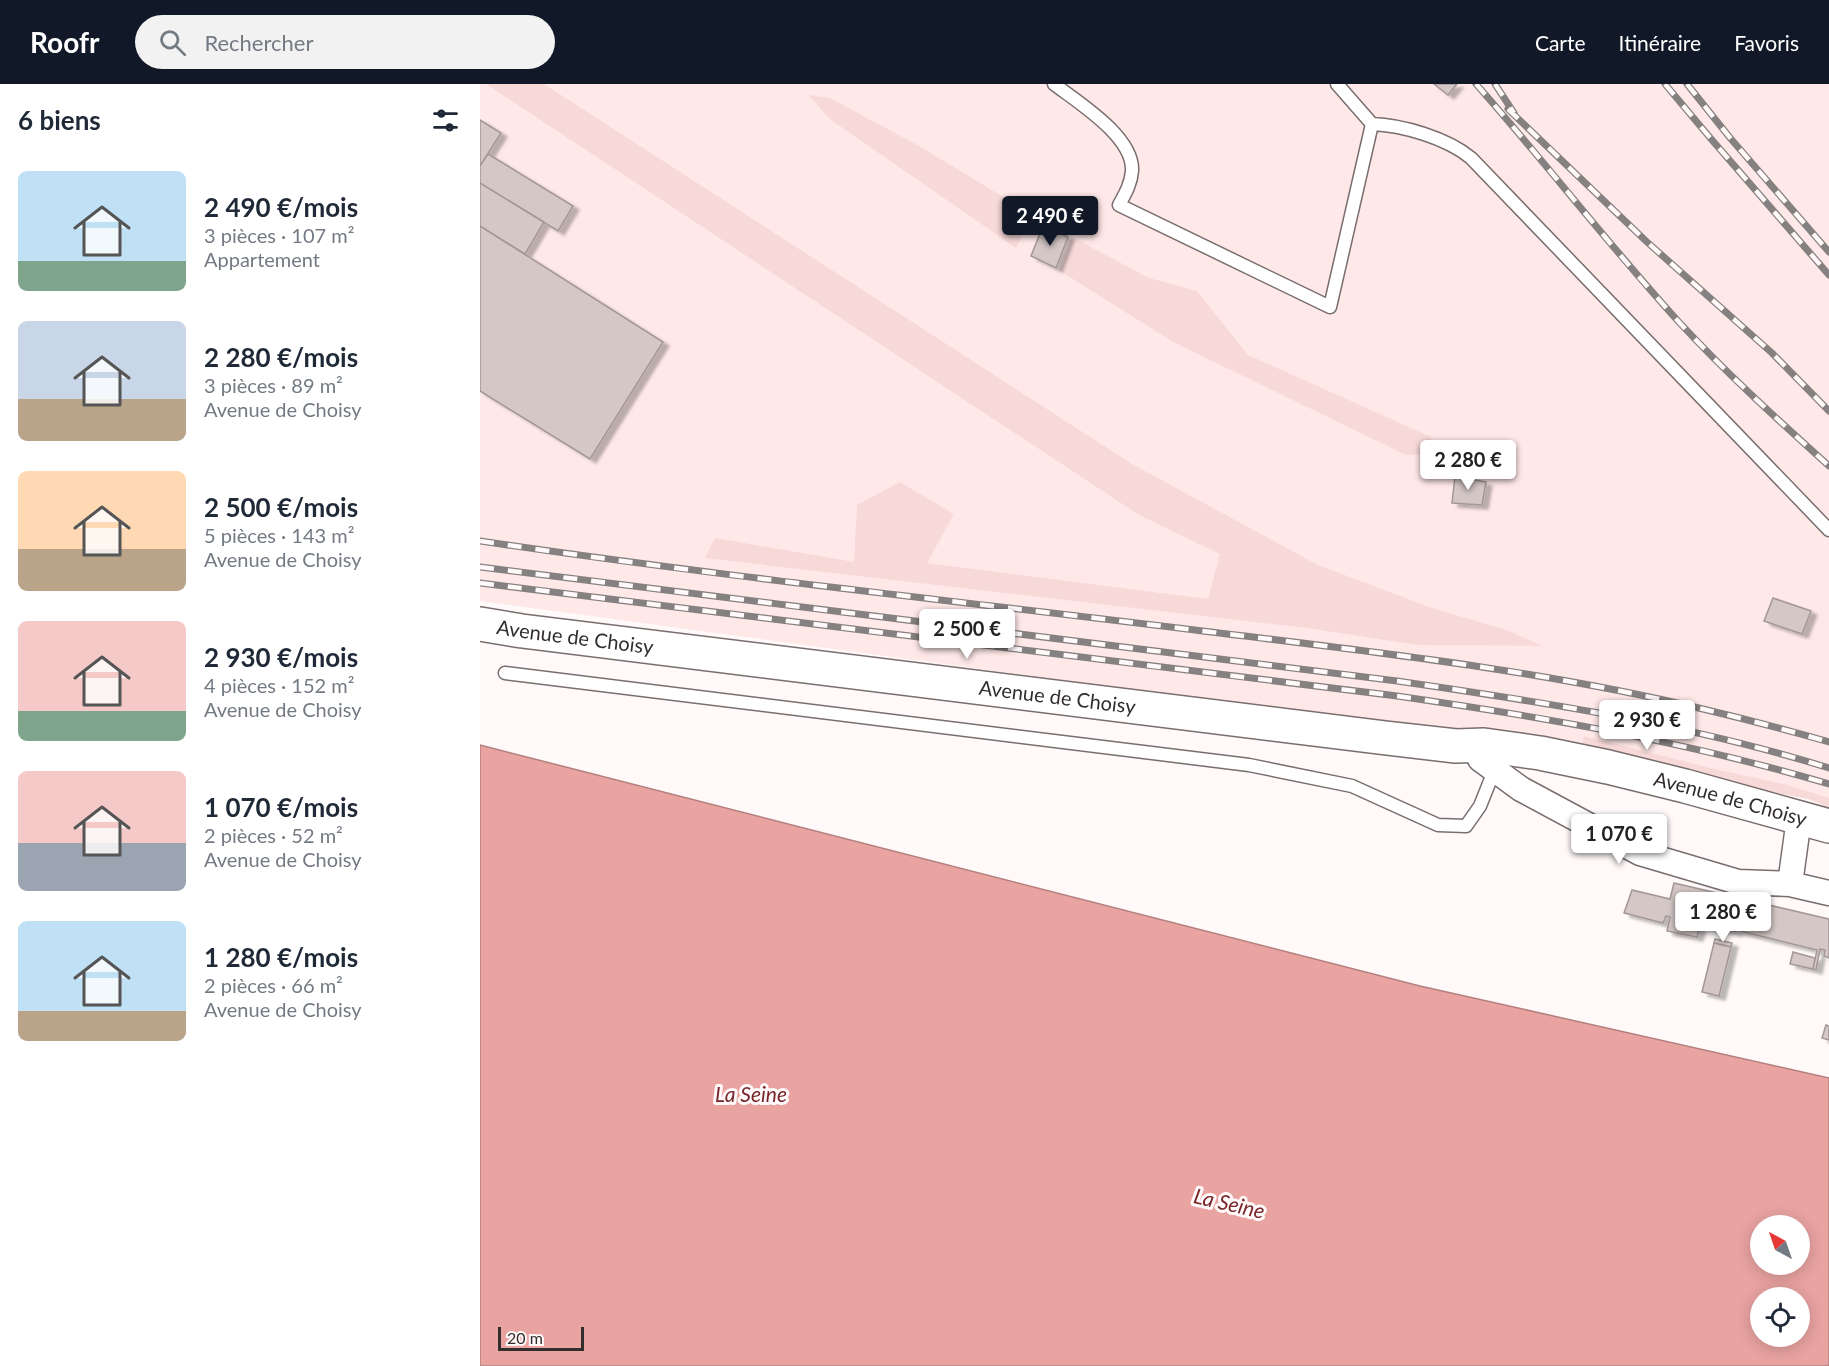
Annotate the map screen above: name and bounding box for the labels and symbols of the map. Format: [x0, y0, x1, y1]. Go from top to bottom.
pin: 2 490 € [995, 196, 1105, 247]
pin: 2 280 € [1413, 440, 1523, 491]
pin: 2 500 € [912, 609, 1022, 660]
street label: Avenue de Choisy [495, 614, 656, 658]
street label: Avenue de Choisy [978, 675, 1138, 718]
pin: 2 930 € [1592, 700, 1702, 751]
street label: Avenue de Choisy [1651, 766, 1810, 830]
pin: 1 070 € [1564, 814, 1674, 865]
pin: 1 280 € [1668, 892, 1778, 943]
water label: La Seine [715, 1081, 787, 1106]
water label: La Seine [1191, 1182, 1267, 1223]
north arrow [1750, 1215, 1810, 1275]
scale bar [498, 1324, 584, 1352]

